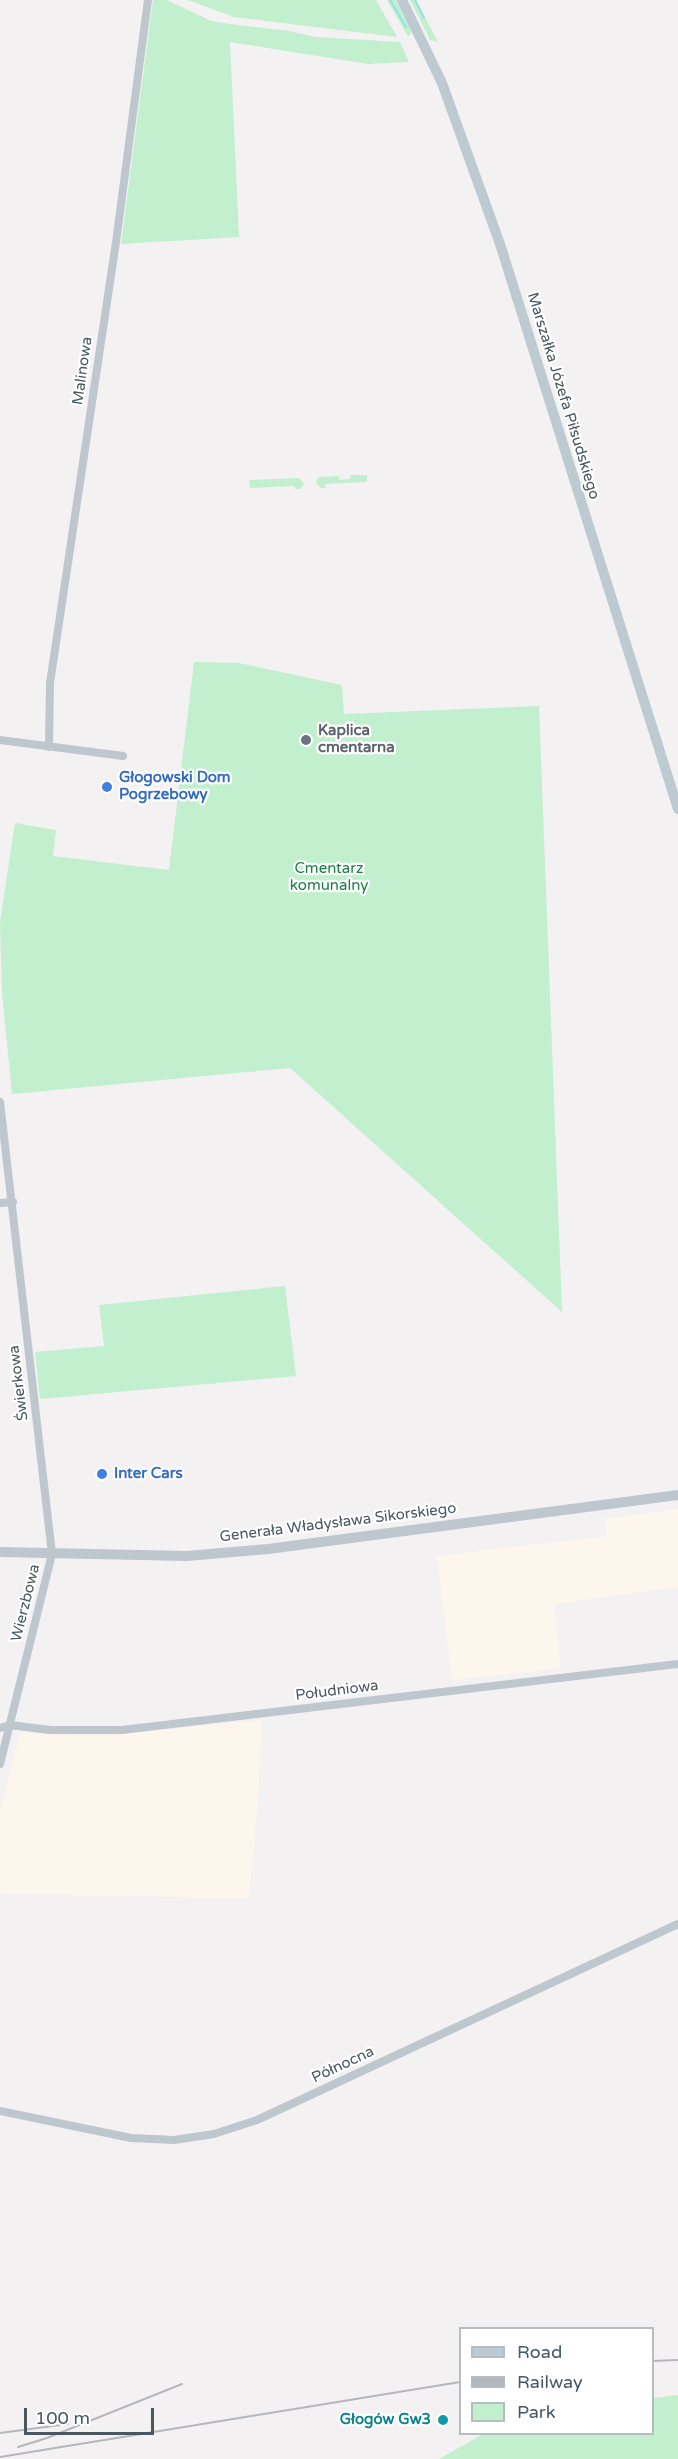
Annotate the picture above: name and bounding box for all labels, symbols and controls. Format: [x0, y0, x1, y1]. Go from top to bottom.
street label: Marszałka Józefa Piłsudskiego [523, 290, 603, 502]
street label: Malinowa [69, 336, 97, 406]
place label: Kaplica cmentarna [318, 722, 395, 757]
marker: Kaplica cmentarna [299, 733, 313, 747]
place label: Głogowski Dom Pogrzebowy [119, 769, 231, 804]
marker: Głogowski Dom Pogrzebowy [100, 780, 114, 794]
park label: Cmentarz komunalny [290, 860, 368, 895]
street label: Świerkowa [5, 1344, 33, 1422]
place label: Inter Cars [114, 1465, 183, 1483]
marker: Inter Cars [95, 1467, 109, 1481]
street label: Generała Władysława Sikorskiego [219, 1500, 457, 1546]
street label: Wierzbowa [8, 1562, 44, 1644]
street label: Południowa [294, 1677, 380, 1705]
street label: Północna [309, 2043, 377, 2087]
legend [459, 2327, 654, 2435]
text: Road [517, 2341, 562, 2363]
text: Railway [517, 2371, 583, 2393]
scale bar [27, 2396, 158, 2434]
text: Park [517, 2401, 555, 2423]
text: 100 m [35, 2407, 90, 2429]
place label: Głogów Gw3 [340, 2411, 431, 2429]
marker: Głogów Gw3 [436, 2413, 450, 2427]

